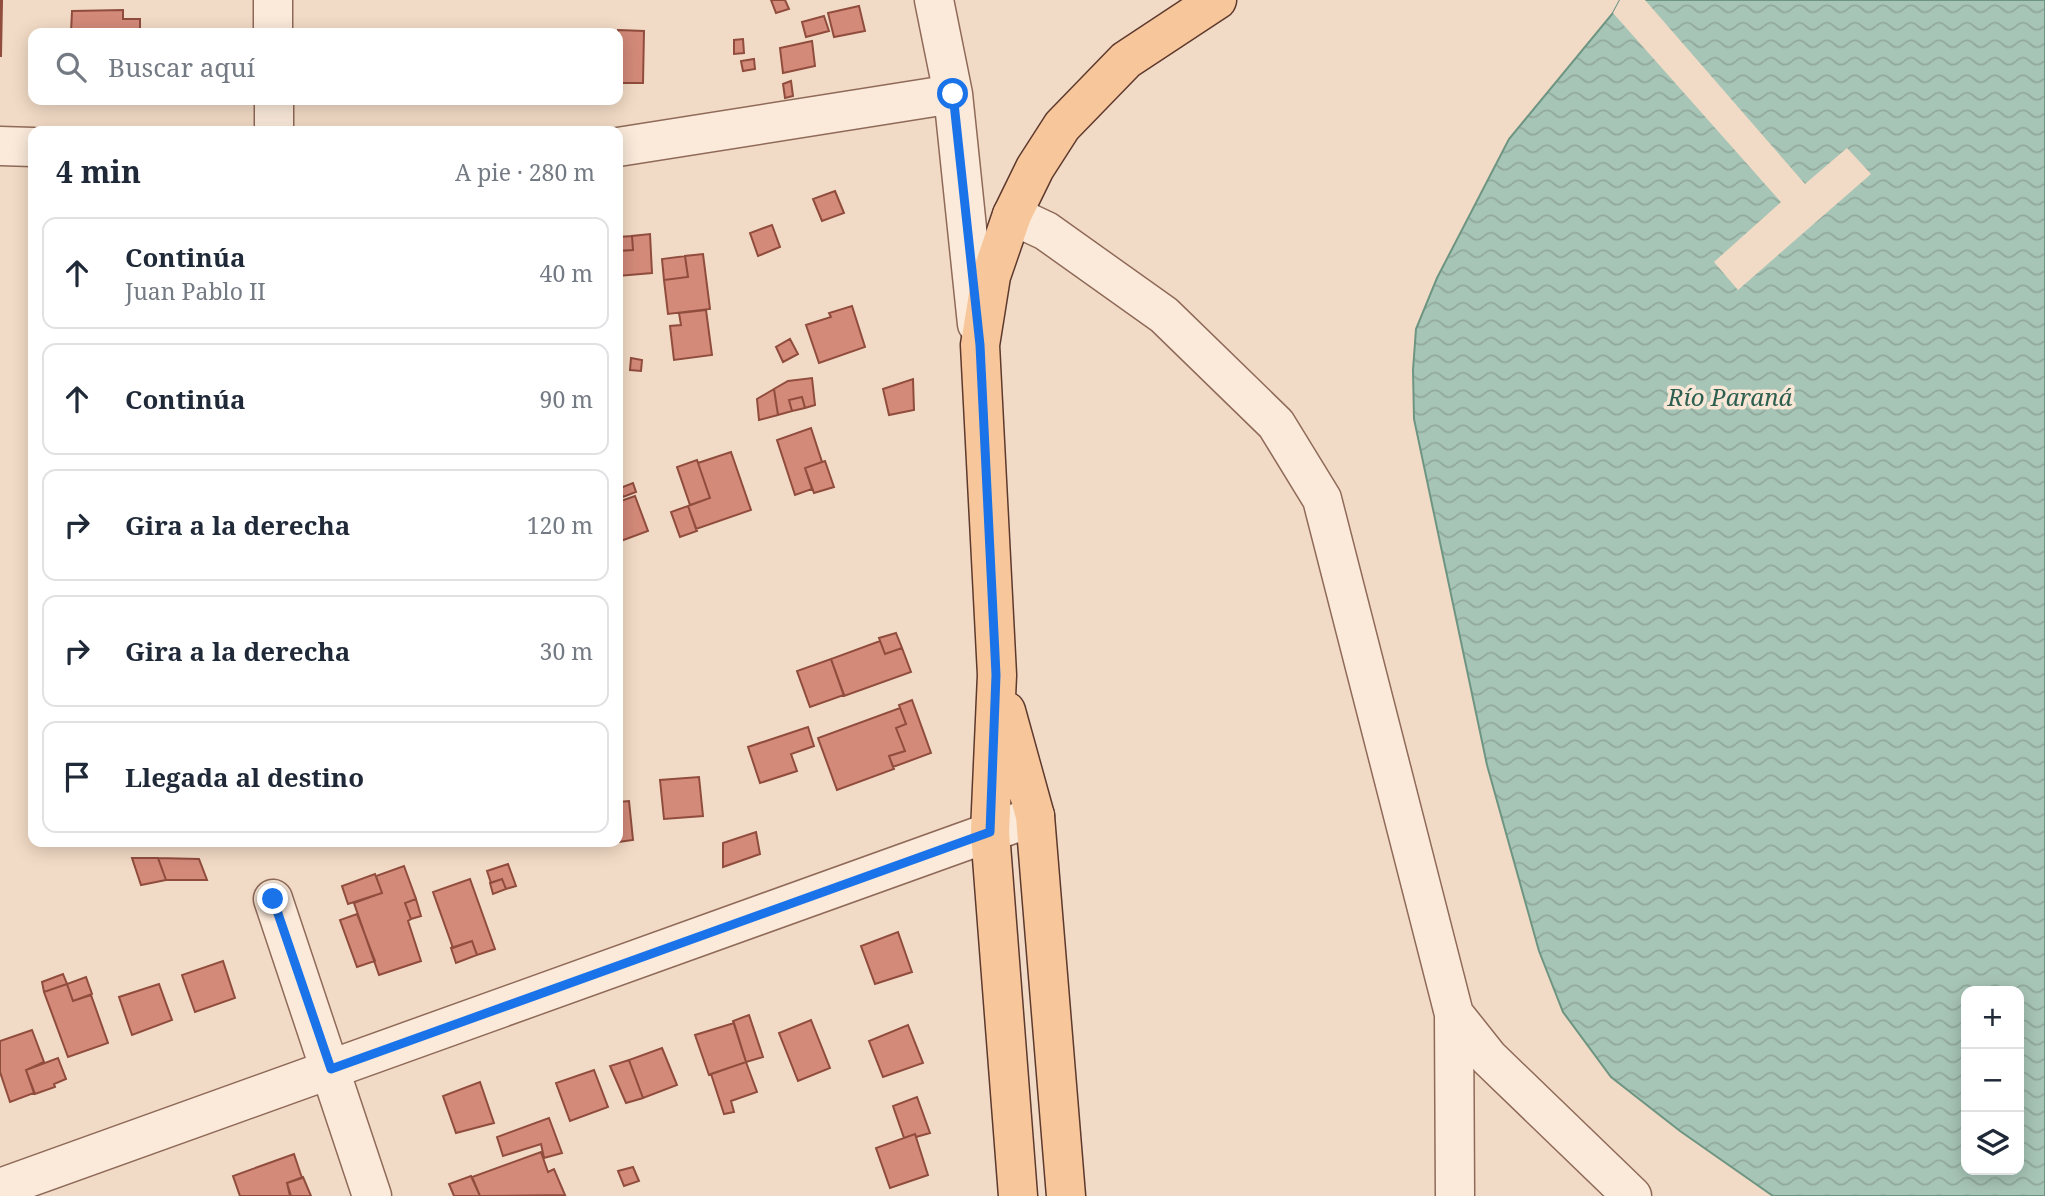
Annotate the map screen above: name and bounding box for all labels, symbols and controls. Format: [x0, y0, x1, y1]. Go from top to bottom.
search box [28, 28, 623, 105]
icon: search [52, 48, 90, 86]
text: Buscar aquí [108, 49, 255, 85]
route start [937, 78, 968, 109]
text: 4 min [56, 151, 141, 192]
text: A pie · 280 m [455, 156, 595, 188]
text: Continúa [125, 239, 246, 275]
icon: ahead [58, 254, 96, 292]
text: 40 m [540, 257, 593, 289]
text: Juan Pablo II [125, 275, 266, 307]
icon: ahead [58, 380, 96, 418]
water label: Río Paraná [1667, 380, 1793, 413]
text: Continúa [125, 381, 246, 417]
text: 90 m [540, 383, 593, 415]
icon: right [58, 506, 96, 544]
text: Gira a la derecha [125, 507, 350, 543]
text: 120 m [527, 509, 593, 541]
icon: right [58, 632, 96, 670]
text: Gira a la derecha [125, 633, 350, 669]
text: 30 m [540, 635, 593, 667]
icon: arrive [58, 758, 96, 796]
text: Llegada al destino [125, 759, 364, 795]
route end [257, 883, 288, 914]
map controls [1961, 986, 2024, 1175]
button: + [1961, 986, 2024, 1049]
button: − [1961, 1049, 2024, 1112]
button: layers [1961, 1112, 2024, 1175]

